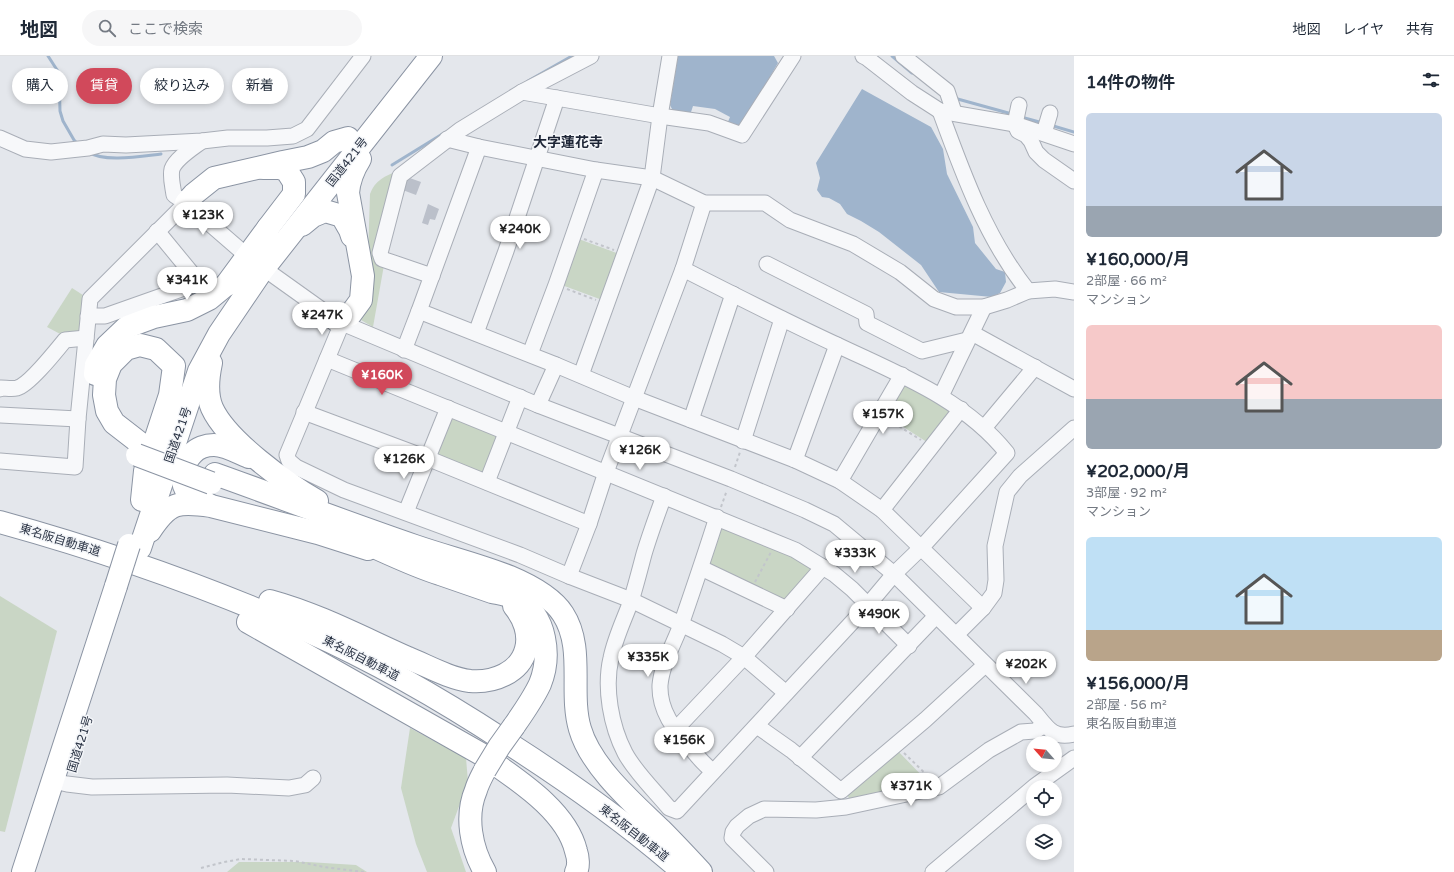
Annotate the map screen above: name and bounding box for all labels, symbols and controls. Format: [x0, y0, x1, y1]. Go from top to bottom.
search box [82, 10, 362, 46]
icon: search [96, 17, 118, 39]
text: 地図 [20, 19, 58, 41]
text: ここで検索 [128, 20, 203, 38]
text: 地図 [1292, 21, 1320, 38]
text: レイヤ [1342, 21, 1384, 38]
text: 共有 [1406, 21, 1434, 38]
chip: 購入 [12, 68, 68, 104]
chip: 賃貸 [76, 68, 132, 104]
chip: 絞り込み [140, 68, 224, 104]
chip: 新着 [232, 68, 288, 104]
icon: filters [1420, 69, 1442, 91]
text: 14件の物件 [1086, 72, 1175, 93]
district label: 大字蓮花寺 [533, 134, 603, 151]
street label: 国道421号 [323, 135, 371, 189]
icon: home [1228, 139, 1300, 211]
pin: ¥123K [175, 202, 231, 236]
text: ¥123K [182, 207, 224, 223]
pin: ¥240K [492, 216, 548, 250]
text: ¥240K [499, 221, 541, 237]
text: ¥160,000/月 [1086, 249, 1190, 270]
pin: ¥341K [159, 267, 215, 301]
text: ¥341K [166, 272, 208, 288]
text: 2部屋 · 66 m² [1086, 273, 1167, 289]
text: マンション [1086, 292, 1151, 308]
pin: ¥247K [294, 302, 350, 336]
text: ¥247K [301, 307, 343, 323]
icon: home [1228, 351, 1300, 423]
pin: ¥160K [354, 362, 410, 396]
text: ¥160K [361, 367, 403, 383]
pin: ¥157K [855, 401, 911, 435]
street label: 国道421号 [162, 405, 194, 465]
text: ¥157K [862, 406, 904, 422]
pin: ¥126K [612, 437, 668, 471]
text: ¥126K [619, 442, 661, 458]
pin: ¥126K [376, 446, 432, 480]
text: ¥126K [383, 451, 425, 467]
text: ¥202,000/月 [1086, 461, 1190, 482]
text: 3部屋 · 92 m² [1086, 485, 1167, 501]
text: マンション [1086, 504, 1151, 520]
street label: 東名阪自動車道 [18, 521, 102, 559]
pin: ¥333K [827, 540, 883, 574]
text: ¥333K [834, 545, 876, 561]
icon: home [1228, 563, 1300, 635]
pin: ¥490K [851, 601, 907, 635]
text: ¥490K [858, 606, 900, 622]
street label: 東名阪自動車道 [320, 633, 402, 683]
pin: ¥335K [620, 644, 676, 678]
text: ¥335K [627, 649, 669, 665]
pin: ¥202K [998, 651, 1054, 685]
text: ¥202K [1005, 656, 1047, 672]
text: ¥156,000/月 [1086, 673, 1190, 694]
text: 2部屋 · 56 m² [1086, 697, 1167, 713]
street label: 国道421号 [65, 714, 95, 774]
text: 東名阪自動車道 [1086, 716, 1177, 732]
pin: ¥156K [656, 727, 712, 761]
text: ¥156K [663, 732, 705, 748]
north arrow [1026, 736, 1062, 772]
map controls [1026, 736, 1062, 860]
pin: ¥371K [883, 773, 939, 807]
text: ¥371K [890, 778, 932, 794]
button: locate [1026, 780, 1062, 816]
street label: 東名阪自動車道 [597, 802, 671, 864]
button: layers [1026, 824, 1062, 860]

